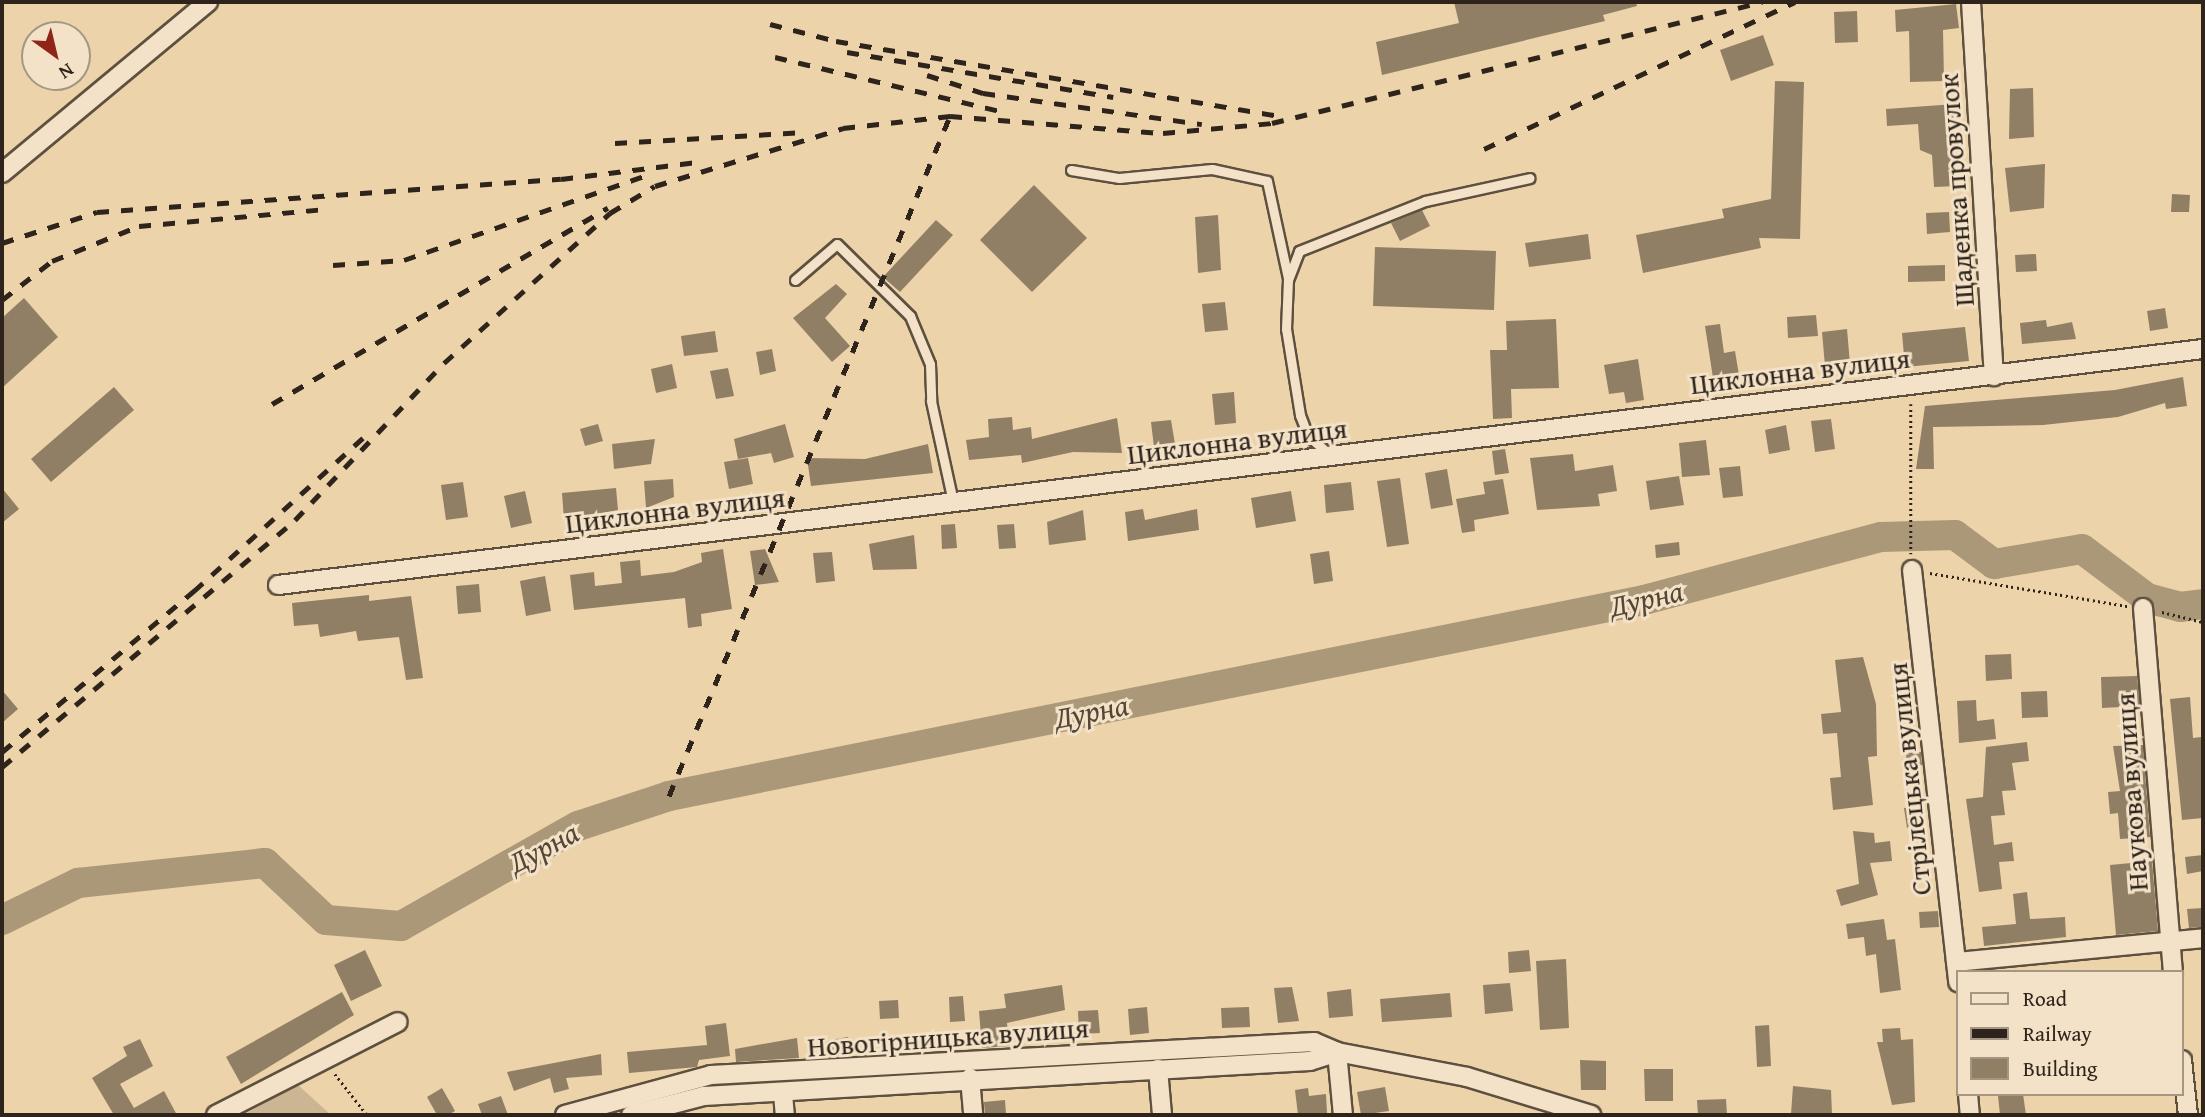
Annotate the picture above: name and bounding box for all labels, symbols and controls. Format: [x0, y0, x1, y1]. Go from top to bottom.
north arrow [21, 21, 91, 91]
text: N [54, 57, 80, 87]
street label: Щаденка провулок [1931, 73, 1981, 307]
street label: Циклонна вулиця [1688, 341, 1912, 401]
street label: Циклонна вулиця [1125, 411, 1349, 471]
street label: Циклонна вулиця [563, 480, 787, 540]
water label: Дурна [1606, 572, 1686, 624]
street label: Стрілецька вулиця [1880, 661, 1938, 897]
water label: Дурна [1051, 686, 1131, 736]
street label: Наукова вулиця [2107, 692, 2155, 892]
water label: Дурна [502, 814, 584, 880]
legend [1956, 970, 2184, 1096]
text: Road [2023, 983, 2067, 1014]
street label: Новогірницька вулиця [806, 1010, 1090, 1064]
text: Railway [2023, 1018, 2092, 1049]
text: Building [2023, 1053, 2097, 1084]

